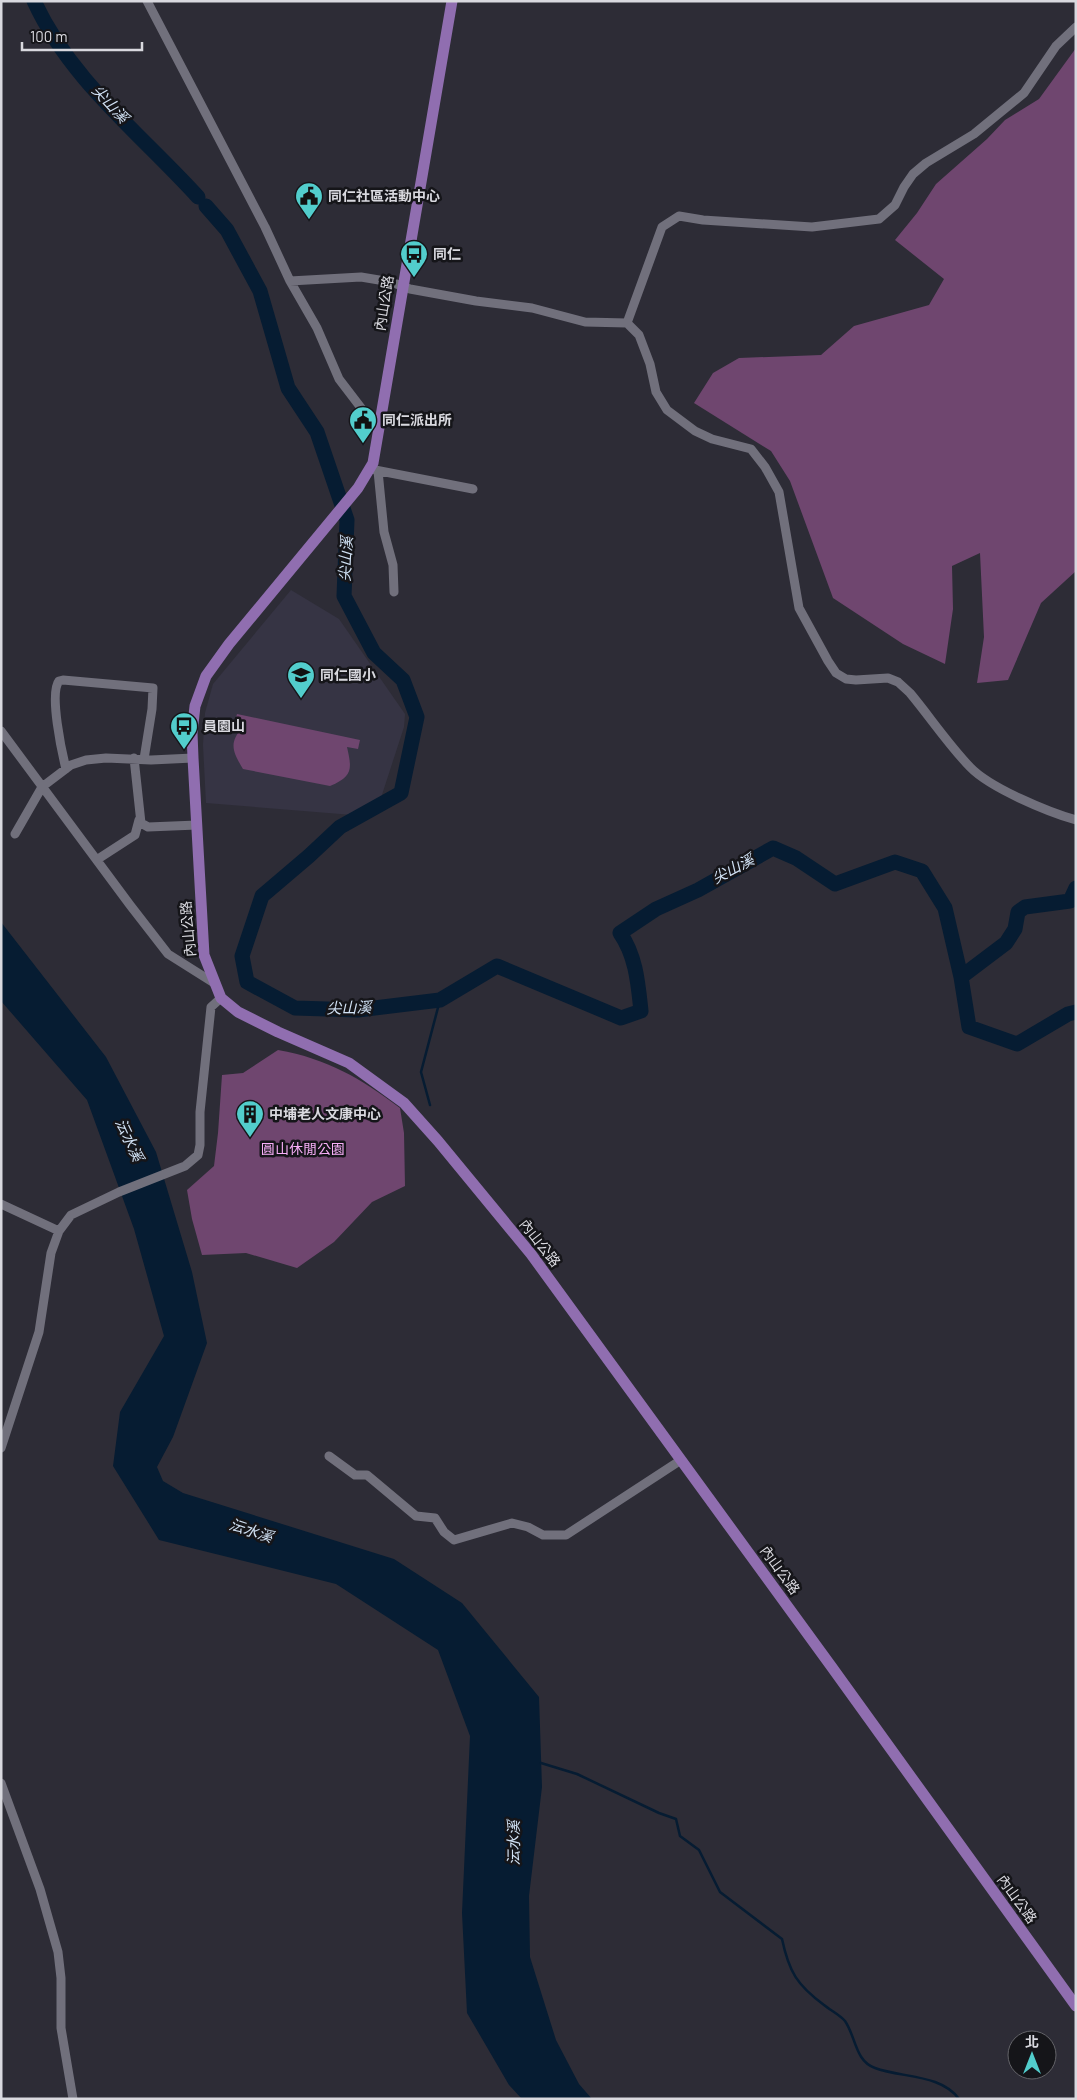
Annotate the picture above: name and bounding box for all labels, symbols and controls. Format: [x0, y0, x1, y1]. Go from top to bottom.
scale bar [22, 20, 142, 52]
text: 100 m [30, 27, 68, 45]
water label: 尖山溪 [89, 81, 134, 127]
public building icon: 同仁社區活動中心 [294, 181, 324, 220]
place label: 同仁社區活動中心 [328, 187, 440, 204]
bus stop icon: 同仁 [399, 239, 429, 278]
place label: 同仁 [433, 245, 461, 262]
street label: 內山公路 [371, 274, 396, 332]
public building icon: 同仁派出所 [348, 405, 378, 444]
place label: 同仁派出所 [382, 411, 452, 428]
water label: 尖山溪 [335, 534, 355, 582]
school or university icon: 同仁國小 [286, 660, 316, 699]
place label: 同仁國小 [320, 666, 376, 683]
bus stop icon: 員園山 [169, 711, 199, 750]
place label: 員園山 [203, 717, 245, 734]
water label: 尖山溪 [708, 849, 758, 887]
street label: 內山公路 [177, 900, 198, 958]
water label: 尖山溪 [326, 998, 374, 1016]
building icon: 中埔老人文康中心 [235, 1099, 265, 1138]
place label: 中埔老人文康中心 [269, 1105, 381, 1122]
water label: 沄水溪 [112, 1115, 148, 1166]
park label: 圓山休閒公園 [261, 1140, 345, 1157]
street label: 內山公路 [516, 1215, 564, 1270]
water label: 沄水溪 [227, 1515, 277, 1546]
street label: 內山公路 [757, 1542, 804, 1597]
water label: 沄水溪 [504, 1819, 522, 1866]
street label: 內山公路 [994, 1871, 1041, 1926]
north arrow [1007, 2030, 1057, 2080]
text: 北 [1025, 2033, 1039, 2050]

